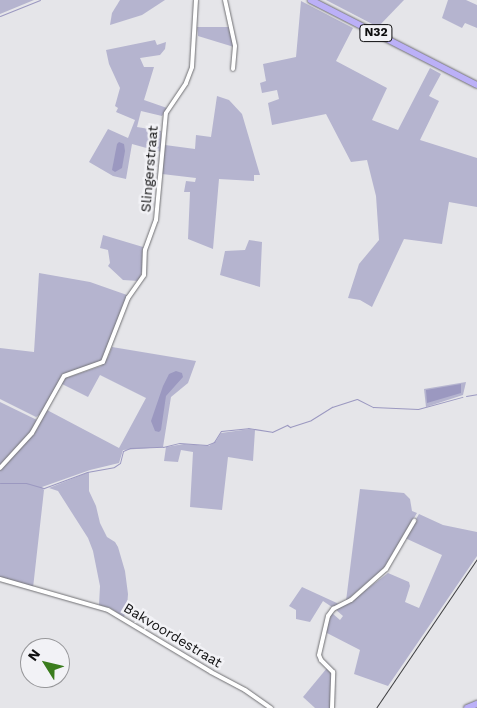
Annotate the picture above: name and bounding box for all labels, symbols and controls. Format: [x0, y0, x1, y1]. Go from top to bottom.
road number: N32 [358, 23, 394, 42]
street label: Slingerstraat [137, 125, 161, 213]
street label: Bakvoordestraat [121, 599, 225, 671]
north arrow [20, 638, 70, 688]
text: N [24, 646, 43, 664]

